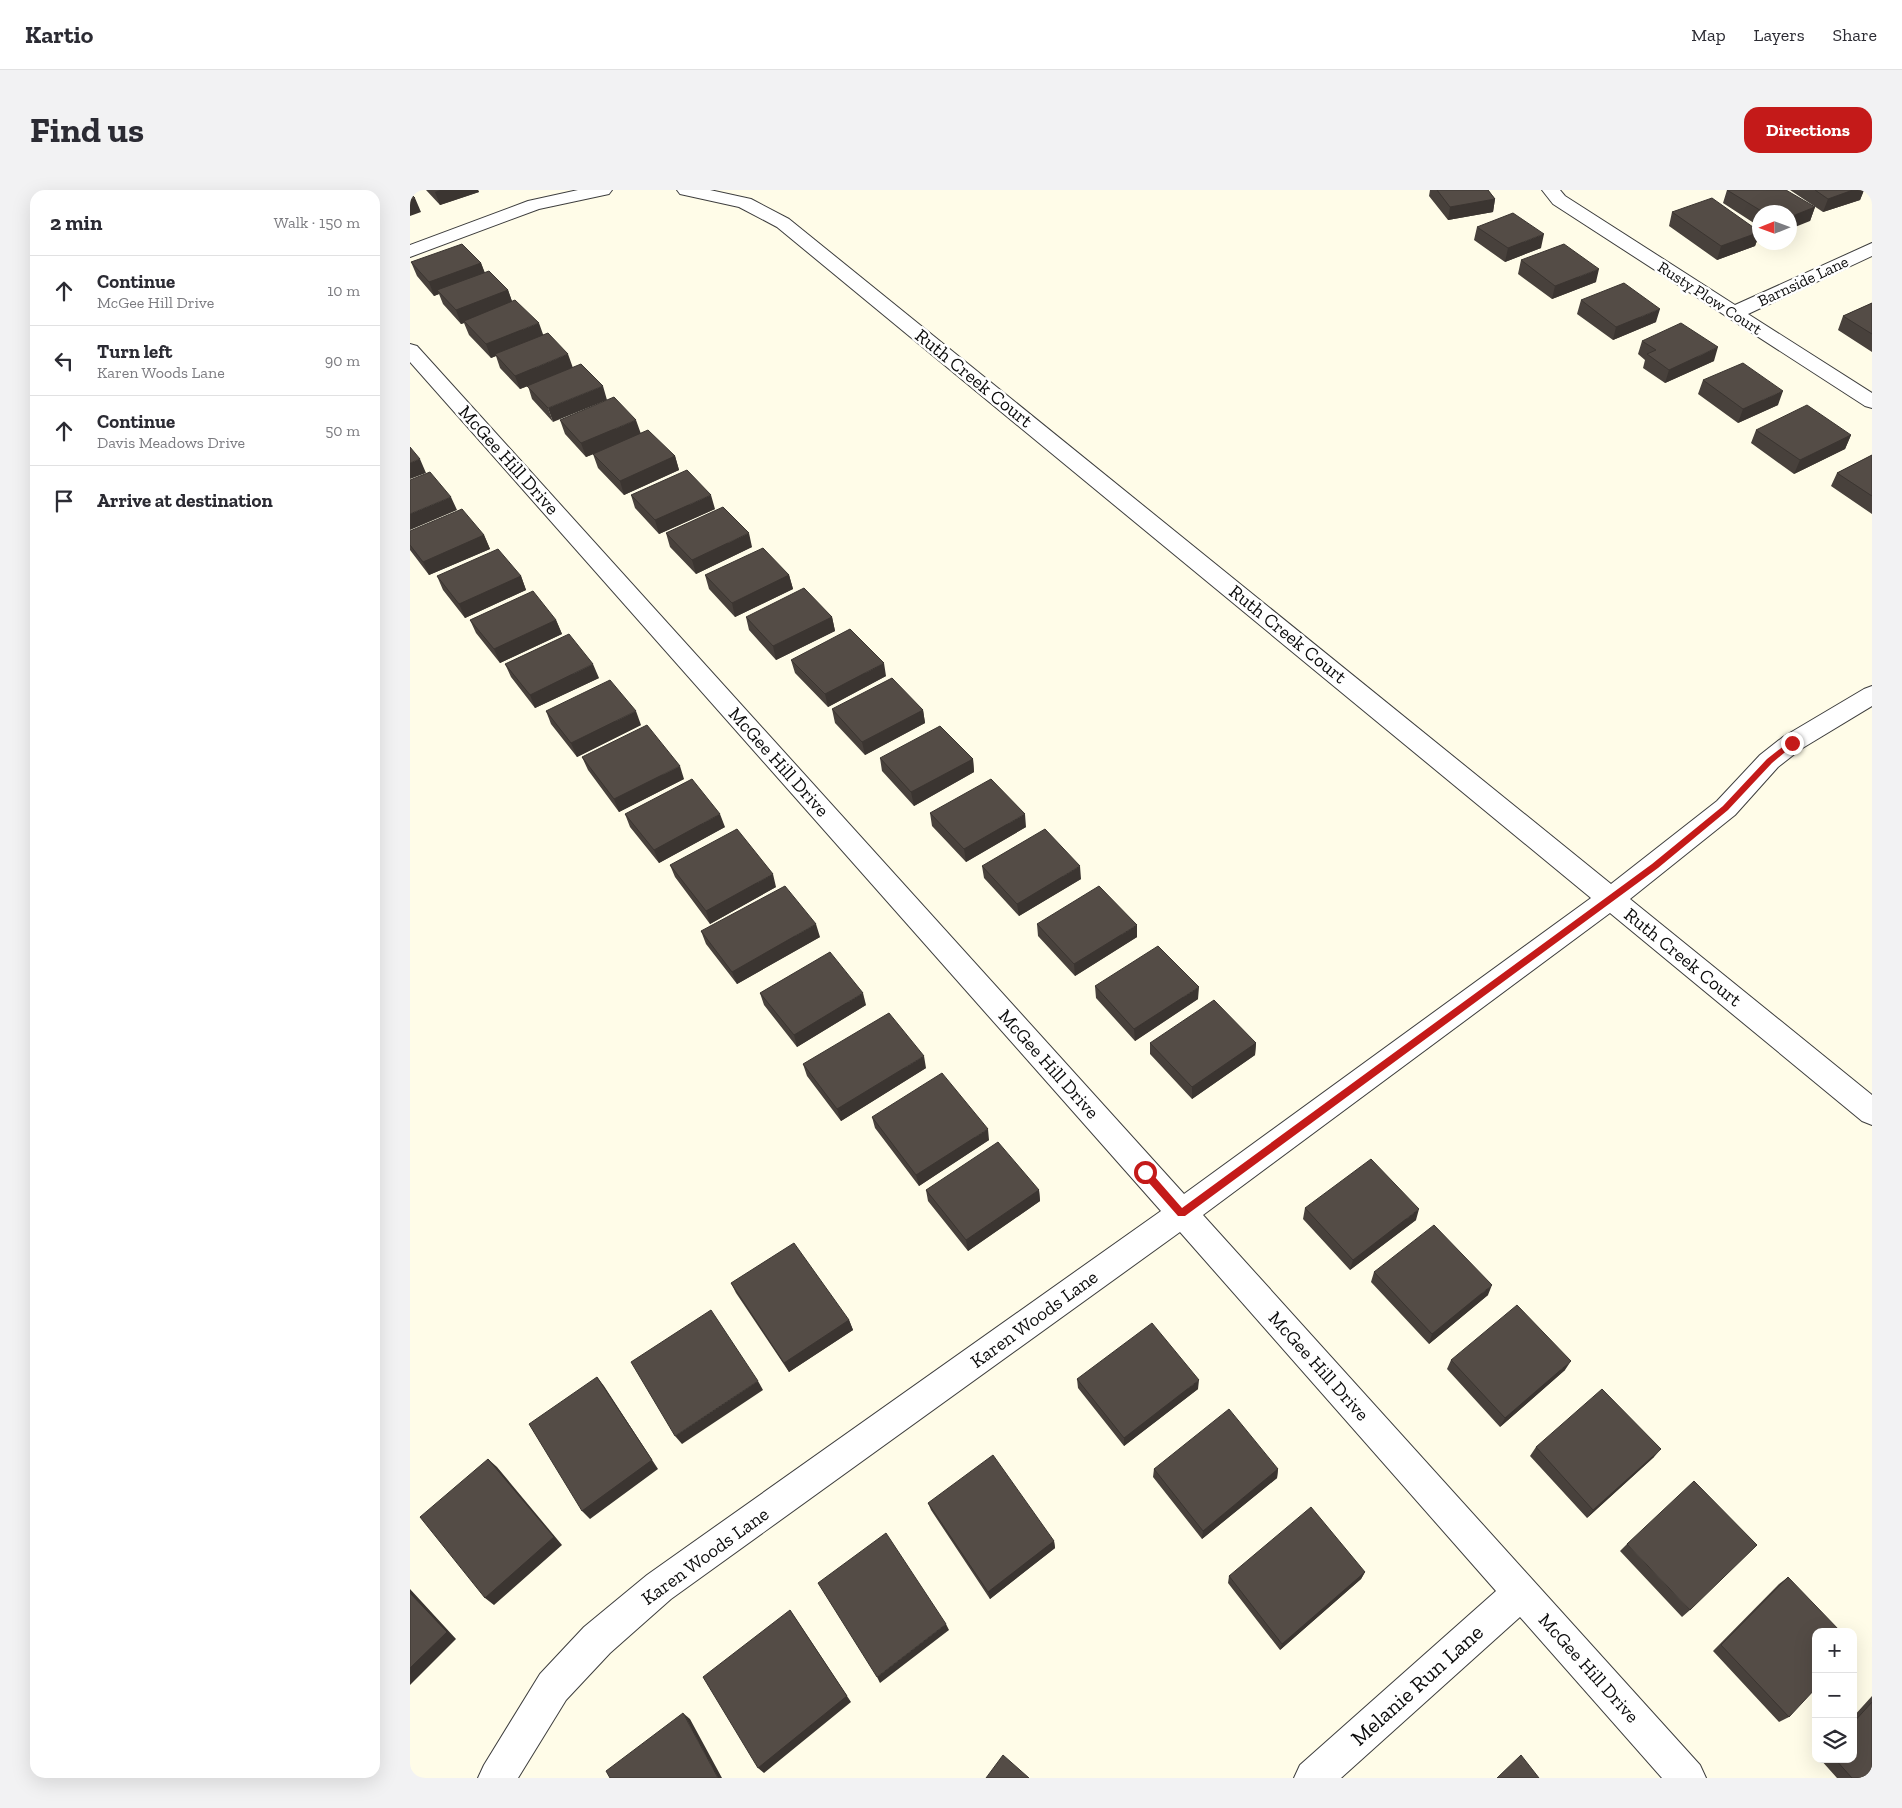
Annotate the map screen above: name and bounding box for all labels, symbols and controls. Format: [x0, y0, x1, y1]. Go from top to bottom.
text: Kartio [25, 20, 93, 49]
text: Map [1691, 24, 1726, 46]
text: Layers [1754, 24, 1805, 46]
text: Share [1833, 24, 1877, 46]
button: Directions [1744, 107, 1872, 153]
text: Find us [30, 109, 144, 151]
north arrow [1752, 205, 1797, 250]
text: 2 min [50, 210, 102, 235]
text: Walk · 150 m [274, 213, 360, 232]
street label: Barnside Lane [1755, 252, 1851, 310]
street label: Rusty Plow Court [1654, 257, 1766, 339]
text: Continue [97, 270, 175, 293]
icon: ahead [50, 277, 78, 305]
text: 10 m [327, 281, 360, 300]
text: McGee Hill Drive [97, 293, 214, 312]
street label: Ruth Creek Court [911, 324, 1037, 432]
text: Turn left [97, 340, 172, 363]
icon: left [50, 347, 78, 375]
text: 90 m [325, 351, 360, 370]
text: Karen Woods Lane [97, 363, 225, 382]
street label: McGee Hill Drive [454, 401, 564, 519]
text: Continue [97, 410, 175, 433]
icon: ahead [50, 417, 78, 445]
text: 50 m [325, 421, 360, 440]
text: Davis Meadows Drive [97, 433, 245, 452]
icon: arrive [50, 487, 78, 515]
text: Arrive at destination [97, 489, 273, 512]
street label: Ruth Creek Court [1225, 580, 1351, 688]
street label: McGee Hill Drive [724, 703, 834, 821]
route end [1781, 732, 1804, 755]
street label: Ruth Creek Court [1620, 903, 1746, 1011]
street label: McGee Hill Drive [994, 1005, 1104, 1123]
route start [1134, 1161, 1157, 1184]
street label: Karen Woods Lane [966, 1265, 1102, 1373]
street label: McGee Hill Drive [1264, 1307, 1374, 1425]
street label: Karen Woods Lane [637, 1502, 773, 1610]
street label: McGee Hill Drive [1534, 1609, 1644, 1727]
street label: Melanie Run Lane [1345, 1618, 1489, 1752]
map controls [1812, 1628, 1857, 1763]
button: + [1812, 1628, 1857, 1673]
button: − [1812, 1673, 1857, 1718]
button: layers [1812, 1718, 1857, 1763]

